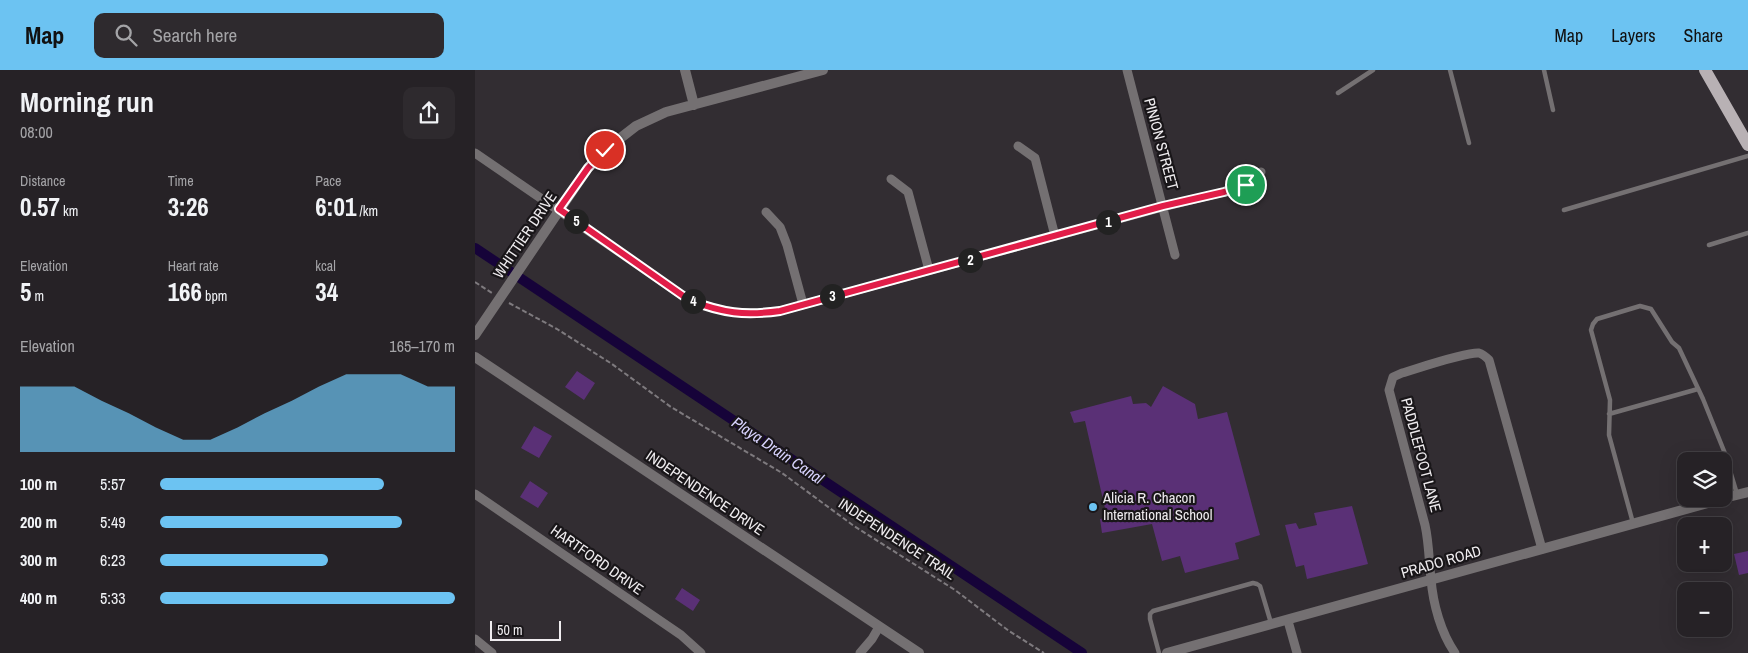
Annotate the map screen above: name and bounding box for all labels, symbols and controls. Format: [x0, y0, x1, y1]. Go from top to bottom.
search box [94, 13, 444, 58]
text: Map [25, 19, 64, 51]
icon: search [112, 21, 140, 49]
text: Search here [152, 22, 237, 48]
text: Map [1555, 23, 1583, 48]
text: Layers [1611, 23, 1656, 48]
text: Share [1684, 23, 1723, 48]
text: Morning run [20, 83, 154, 121]
button: share [403, 87, 455, 139]
street label: PINION STREET [1139, 96, 1184, 193]
text: 08:00 [20, 121, 53, 143]
pin [584, 129, 626, 171]
icon: check [591, 136, 619, 164]
pin [1225, 164, 1267, 206]
icon: arrive [1232, 171, 1260, 199]
text: Distance [20, 172, 65, 190]
text: Time [168, 172, 194, 190]
text: Pace [315, 172, 342, 190]
street label: WHITTIER DRIVE [488, 187, 561, 282]
text: 0.57 [20, 190, 60, 224]
text: 3:26 [168, 190, 209, 224]
text: 6:01 [315, 190, 356, 224]
text: km [60, 202, 78, 220]
text: /km [356, 202, 378, 220]
pin: 5 [563, 208, 589, 234]
pin: 1 [1095, 210, 1121, 234]
text: 5 [573, 212, 580, 230]
text: 1 [1105, 213, 1112, 231]
pin: 2 [957, 248, 983, 272]
text: 2 [967, 251, 974, 269]
text: Elevation [20, 257, 68, 275]
text: Heart rate [168, 257, 219, 275]
text: kcal [315, 257, 336, 275]
text: 5 [20, 275, 31, 309]
text: 166 [168, 275, 202, 309]
text: 34 [315, 275, 338, 309]
pin: 3 [819, 284, 845, 308]
text: m [31, 287, 44, 305]
text: bpm [202, 287, 227, 305]
text: 3 [829, 287, 836, 305]
pin: 4 [681, 288, 705, 314]
text: 4 [690, 292, 697, 310]
text: Elevation [20, 335, 75, 357]
text: 165–170 m [389, 335, 455, 357]
street label: PADDLEFOOT LANE [1396, 395, 1447, 514]
water label: Playa Drain Canal [728, 411, 829, 489]
street label: INDEPENDENCE DRIVE [642, 445, 769, 540]
map controls [1677, 452, 1732, 637]
button: layers [1677, 452, 1732, 507]
text: 100 m [20, 473, 57, 495]
text: 5:57 [100, 473, 126, 495]
place label: Alicia R. Chacon International School [1102, 487, 1212, 525]
street label: INDEPENDENCE TRAIL [835, 493, 960, 584]
marker: Alicia R. Chacon International School [1087, 501, 1099, 513]
text: 200 m [20, 511, 57, 533]
text: 5:49 [100, 511, 126, 533]
button: + [1677, 517, 1732, 572]
street label: HARTFORD DRIVE [547, 520, 648, 599]
street label: PRADO ROAD [1398, 540, 1484, 583]
text: 300 m [20, 549, 57, 571]
text: 6:23 [100, 549, 126, 571]
button: − [1677, 582, 1732, 637]
text: 400 m [20, 587, 57, 609]
text: 5:33 [100, 587, 126, 609]
scale bar [490, 618, 561, 641]
text: 50 m [497, 621, 523, 639]

